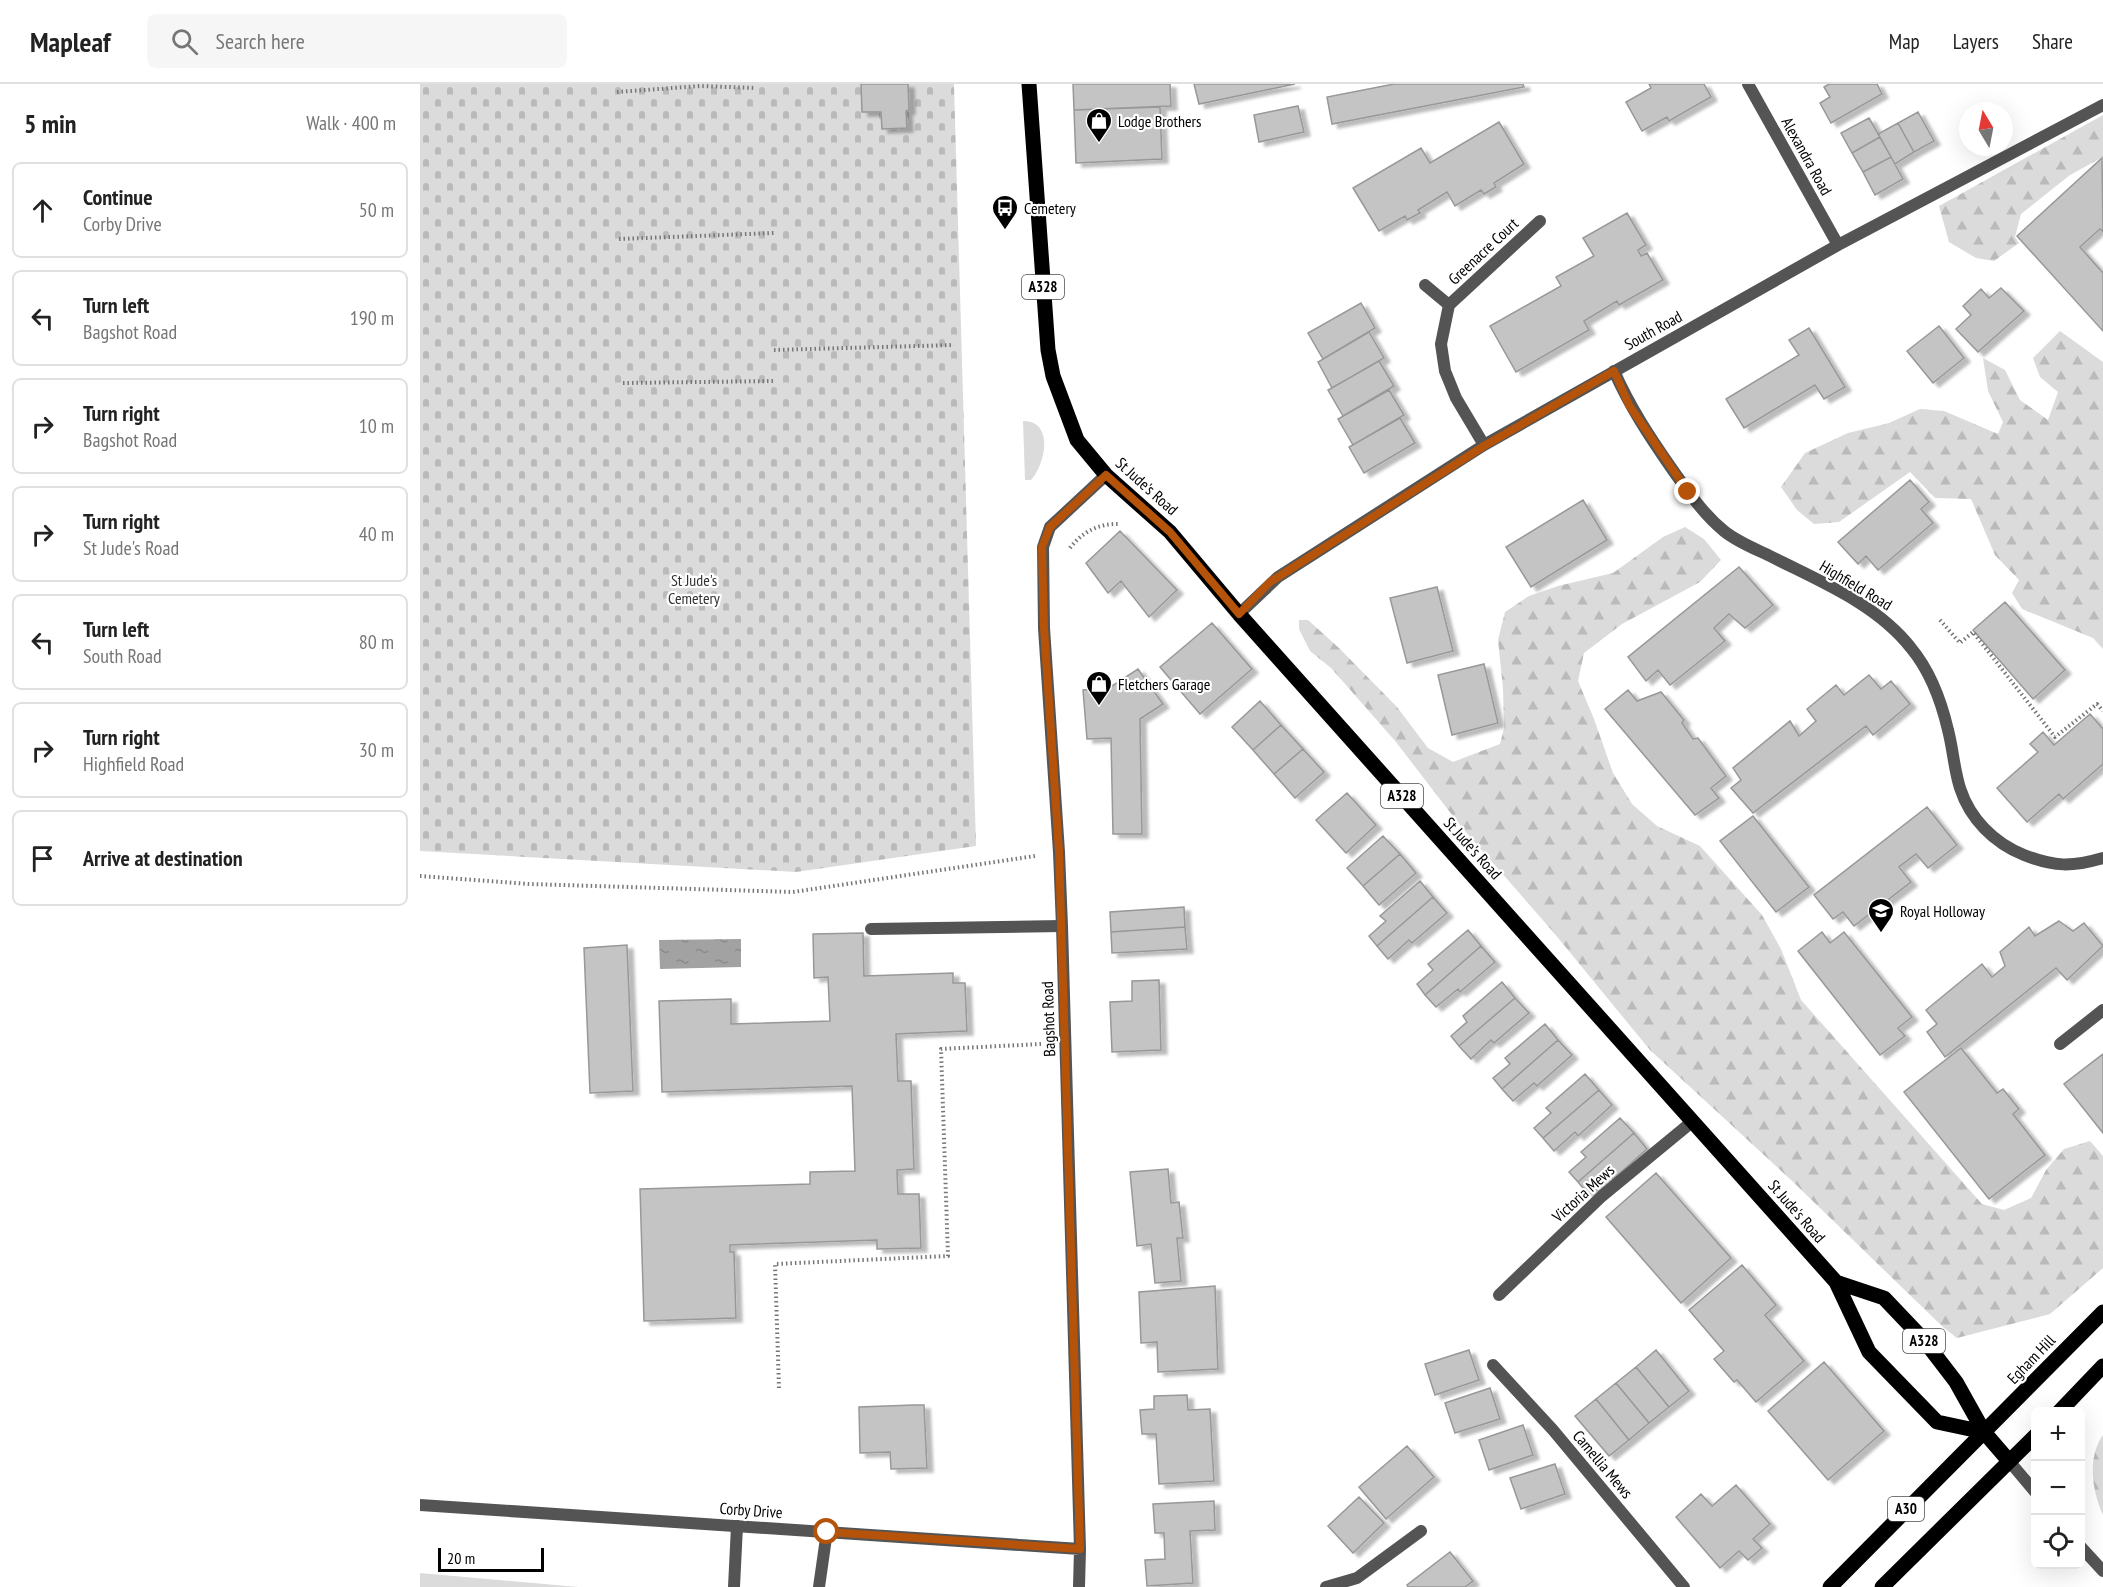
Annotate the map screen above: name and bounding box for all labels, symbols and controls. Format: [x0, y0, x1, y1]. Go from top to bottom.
search box [147, 14, 567, 68]
text: Mapleaf [30, 23, 111, 60]
icon: search [168, 25, 201, 58]
text: Search here [216, 27, 305, 55]
text: Map [1889, 28, 1920, 55]
text: Layers [1953, 28, 1999, 55]
text: Share [2032, 28, 2073, 55]
north arrow [1959, 102, 2013, 156]
shop icon: Lodge Brothers [1084, 106, 1114, 144]
text: 5 min [24, 107, 77, 140]
text: Walk · 400 m [306, 110, 396, 136]
place label: Lodge Brothers [1118, 111, 1201, 131]
street label: Alexandra Road [1777, 114, 1837, 199]
text: Continue [83, 183, 153, 211]
bus stop icon: Cemetery [990, 193, 1020, 231]
icon: ahead [26, 194, 59, 227]
text: 50 m [359, 197, 394, 223]
place label: Cemetery [1024, 198, 1076, 218]
text: Corby Drive [83, 211, 162, 237]
street label: Greenacre Court [1444, 213, 1523, 289]
road number: A328 [1022, 275, 1064, 299]
text: Turn left [83, 291, 149, 319]
icon: left [26, 302, 59, 335]
text: 190 m [350, 305, 394, 331]
street label: South Road [1621, 306, 1685, 354]
text: Bagshot Road [83, 319, 177, 345]
text: Turn right [83, 399, 160, 427]
icon: right [26, 410, 59, 443]
text: 10 m [359, 413, 394, 439]
text: Bagshot Road [83, 427, 177, 453]
street label: St Jude's Road [1112, 453, 1182, 519]
route end [1674, 478, 1700, 504]
text: Turn right [83, 507, 160, 535]
icon: right [26, 518, 59, 551]
text: 40 m [359, 521, 394, 547]
text: St Jude's Road [83, 535, 179, 561]
street label: Highfield Road [1816, 556, 1896, 614]
park label: St Jude's Cemetery [668, 570, 720, 608]
text: Turn left [83, 615, 149, 643]
icon: left [26, 626, 59, 659]
text: 80 m [359, 629, 394, 655]
text: South Road [83, 643, 162, 669]
shop icon: Fletchers Garage [1084, 669, 1114, 707]
place label: Fletchers Garage [1118, 674, 1210, 694]
text: Turn right [83, 723, 160, 751]
icon: right [26, 734, 59, 767]
text: 30 m [359, 737, 394, 763]
text: Highfield Road [83, 751, 184, 777]
road number: A328 [1381, 784, 1423, 808]
street label: St Jude's Road [1440, 813, 1506, 883]
icon: arrive [26, 842, 59, 875]
text: Arrive at destination [83, 844, 243, 872]
school or university icon: Royal Holloway [1866, 896, 1896, 934]
place label: Royal Holloway [1900, 901, 1985, 921]
street label: Bagshot Road [1037, 981, 1059, 1057]
street label: Victoria Mews [1547, 1160, 1618, 1227]
street label: St Jude's Road [1764, 1175, 1830, 1247]
road number: A328 [1903, 1329, 1945, 1353]
street label: Egham Hill [2003, 1330, 2059, 1388]
map controls [2031, 1407, 2085, 1569]
button: + [2031, 1407, 2085, 1461]
street label: Camellia Mews [1569, 1426, 1637, 1502]
button: − [2031, 1461, 2085, 1515]
road number: A30 [1888, 1497, 1924, 1521]
street label: Corby Drive [719, 1498, 783, 1522]
button: locate [2031, 1515, 2085, 1569]
route start [813, 1518, 839, 1544]
scale bar [438, 1545, 544, 1572]
text: 20 m [447, 1548, 475, 1568]

